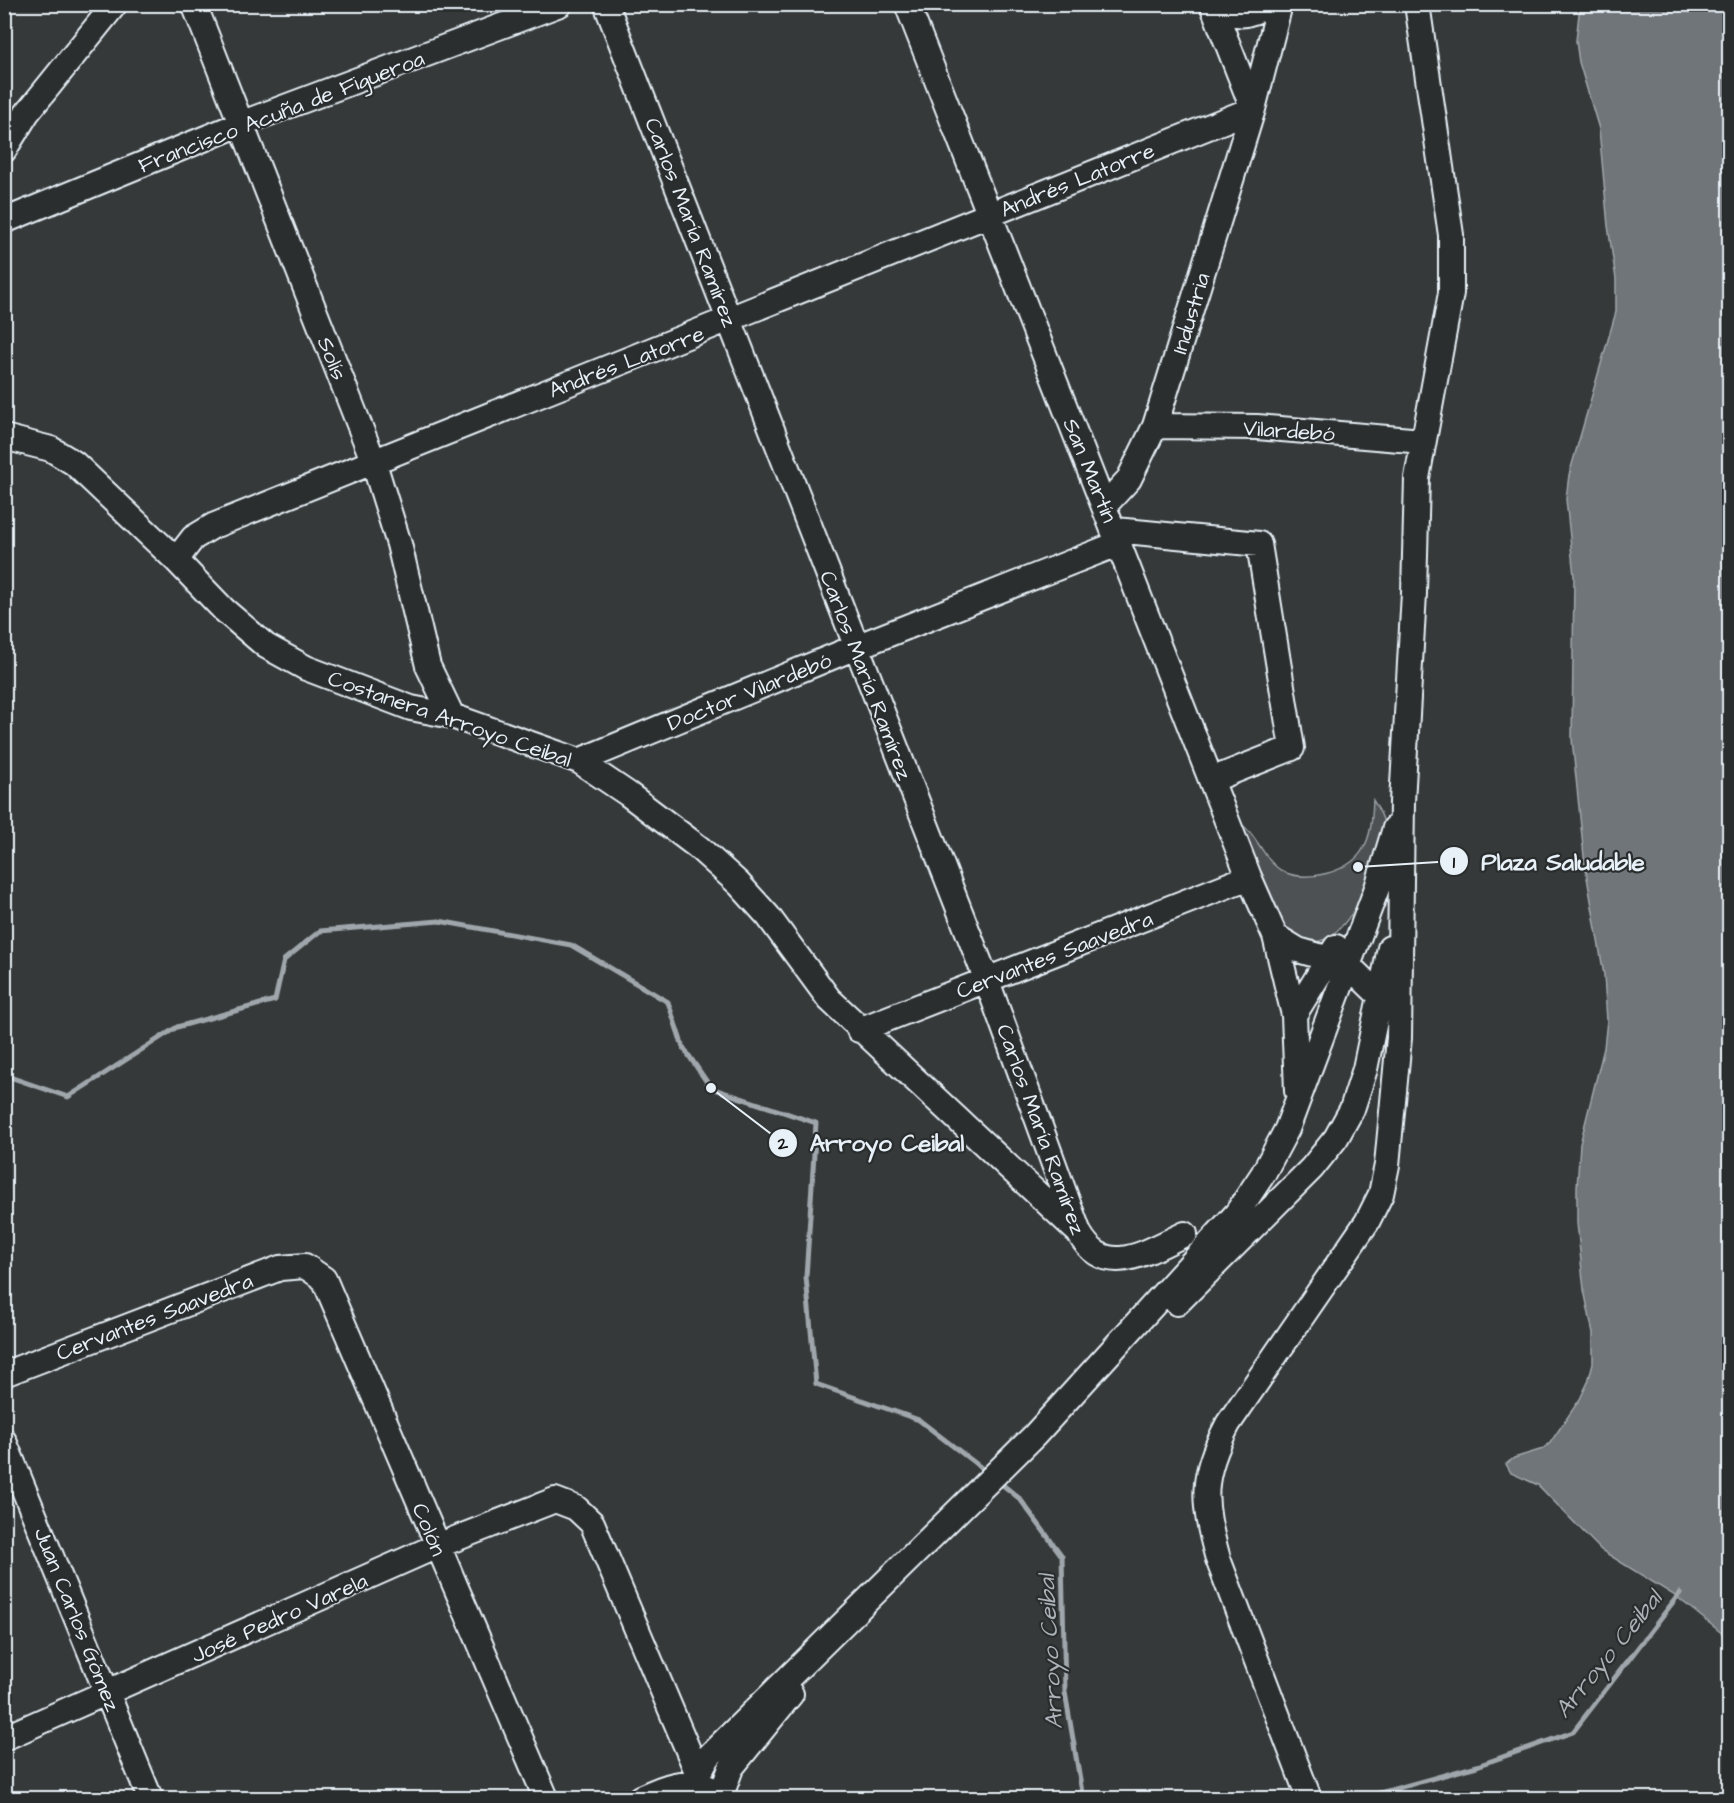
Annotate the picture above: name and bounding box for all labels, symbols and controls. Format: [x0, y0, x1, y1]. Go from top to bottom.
street label: Francisco Acuña de Figueroa [134, 43, 429, 182]
street label: Carlos María Ramírez [636, 113, 745, 332]
street label: Andrés Latorre [996, 135, 1160, 226]
street label: Industria [1164, 269, 1218, 358]
street label: Andrés Latorre [544, 318, 709, 406]
street label: Solís [309, 332, 354, 385]
street label: Vilardebó [1242, 413, 1336, 450]
street label: San Martín [1055, 414, 1125, 527]
street label: Carlos María Ramírez [811, 566, 920, 785]
street label: Doctor Vilardebó [663, 645, 837, 739]
street label: Costanera Arroyo Ceibal [323, 663, 576, 777]
callout: Plaza Saludable [1439, 840, 1657, 882]
text: Plaza Saludable [1481, 846, 1645, 880]
text: 1 [1453, 850, 1456, 875]
street label: Cervantes Saavedra [952, 904, 1157, 1007]
street label: Carlos María Ramírez [988, 1020, 1093, 1239]
callout: Arroyo Ceibal [768, 1122, 977, 1164]
text: Arroyo Ceibal [810, 1127, 965, 1163]
text: 2 [777, 1131, 789, 1156]
street label: Cervantes Saavedra [52, 1266, 257, 1369]
street label: Colón [404, 1498, 454, 1561]
street label: Juan Carlos Gómez [26, 1523, 128, 1716]
street label: José Pedro Varela [187, 1566, 373, 1671]
water label: Arroyo Ceibal [1030, 1571, 1072, 1730]
water label: Arroyo Ceibal [1547, 1581, 1673, 1725]

